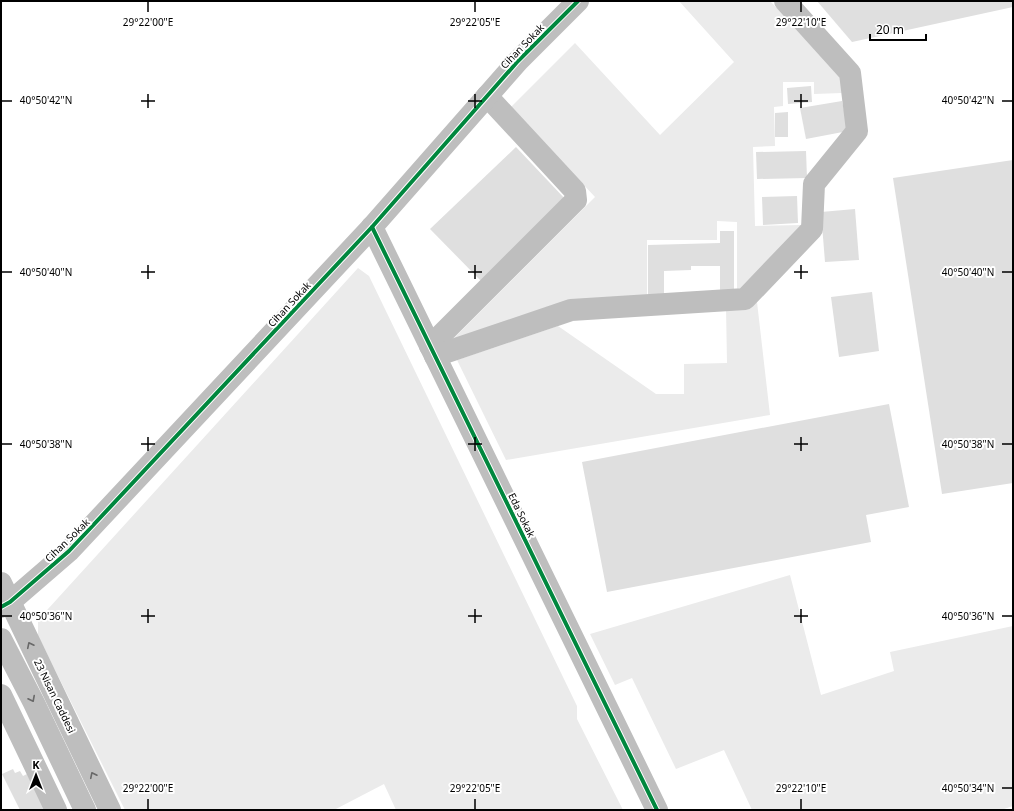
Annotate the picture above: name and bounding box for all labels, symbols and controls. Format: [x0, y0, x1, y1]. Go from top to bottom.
text: 29°22'00"E [123, 15, 173, 29]
text: 29°22'05"E [450, 15, 500, 29]
text: 29°22'10"E [776, 15, 826, 29]
scale bar [870, 16, 926, 42]
street label: Cihan Sokak [497, 20, 547, 71]
text: 20 m [876, 21, 904, 38]
text: 40°50'42"N [20, 93, 72, 107]
text: 40°50'42"N [942, 93, 994, 107]
text: 40°50'40"N [20, 265, 72, 279]
text: 40°50'40"N [942, 265, 994, 279]
street label: Cihan Sokak [264, 278, 314, 330]
text: 40°50'38"N [20, 437, 72, 451]
text: 40°50'38"N [942, 437, 994, 451]
street label: Eda Sokak [505, 490, 539, 540]
street label: Cihan Sokak [42, 515, 93, 565]
text: 40°50'36"N [20, 609, 72, 623]
text: 40°50'36"N [942, 609, 994, 623]
one-way arrow [27, 642, 35, 649]
street label: 23 Nisan Caddesi [31, 657, 79, 735]
one-way arrow [27, 695, 35, 702]
north arrow [16, 755, 56, 795]
text: K [32, 757, 40, 772]
one-way arrow [90, 772, 98, 779]
text: 29°22'00"E [123, 781, 173, 795]
text: 29°22'05"E [450, 781, 500, 795]
text: 29°22'10"E [776, 781, 826, 795]
text: 40°50'34"N [942, 781, 994, 795]

